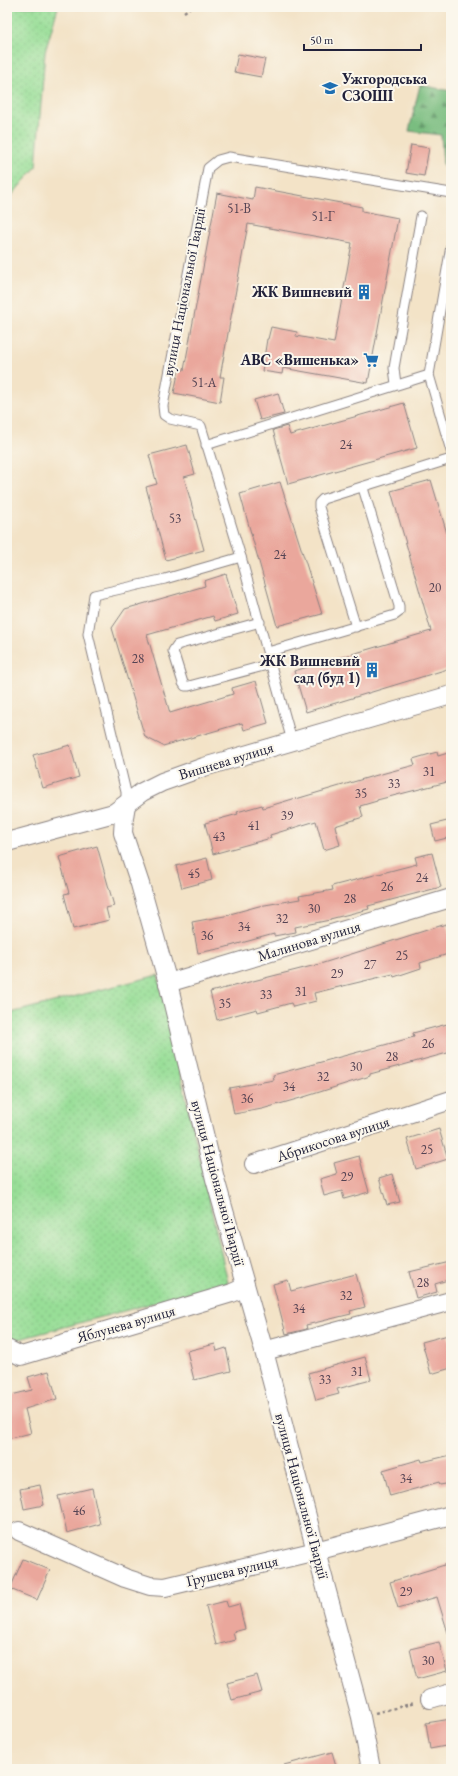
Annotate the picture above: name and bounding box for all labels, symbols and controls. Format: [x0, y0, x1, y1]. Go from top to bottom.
scale bar [304, 26, 421, 52]
text: 50 m [310, 32, 334, 48]
place label: Ужгородська СЗОШІ [341, 69, 427, 105]
school or university icon: Ужгородська СЗОШІ [321, 79, 339, 97]
house number: 51-В [227, 200, 251, 217]
street label: вулиця Національної Гвардії [158, 206, 209, 378]
house number: 51-Г [312, 208, 335, 225]
place label: ЖК Вишневий [251, 282, 352, 301]
building icon: ЖК Вишневий [355, 283, 373, 301]
place label: ABC «Вишенька» [240, 350, 359, 369]
supermarket icon: ABC «Вишенька» [362, 351, 380, 369]
house number: 51-А [191, 374, 218, 391]
house number: 24 [340, 436, 353, 453]
house number: 53 [169, 510, 181, 527]
house number: 24 [274, 546, 287, 563]
house number: 20 [429, 579, 441, 596]
house number: 28 [132, 650, 144, 667]
place label: ЖК Вишневий сад (буд 1) [259, 651, 360, 687]
building icon: ЖК Вишневий сад (буд 1) [363, 661, 381, 679]
street label: Вишнева вулиця [176, 737, 276, 784]
house number: 31 [423, 763, 435, 780]
house number: 33 [388, 775, 400, 792]
house number: 35 [355, 785, 367, 802]
house number: 39 [281, 807, 294, 824]
house number: 41 [248, 817, 260, 834]
house number: 43 [213, 828, 225, 845]
house number: 45 [188, 865, 200, 882]
house number: 24 [416, 869, 429, 886]
house number: 26 [381, 878, 393, 895]
house number: 28 [344, 890, 356, 907]
house number: 30 [308, 900, 320, 917]
house number: 32 [276, 910, 289, 927]
street label: Малинова вулиця [255, 916, 363, 965]
house number: 34 [238, 918, 251, 935]
house number: 36 [201, 927, 213, 944]
house number: 25 [396, 947, 408, 964]
house number: 27 [364, 956, 377, 973]
house number: 29 [331, 965, 344, 982]
house number: 31 [295, 983, 307, 1000]
house number: 33 [260, 986, 272, 1003]
house number: 35 [219, 995, 231, 1012]
house number: 26 [422, 1035, 434, 1052]
house number: 28 [386, 1048, 398, 1065]
house number: 30 [350, 1058, 362, 1075]
house number: 32 [317, 1068, 330, 1085]
house number: 34 [283, 1078, 296, 1095]
house number: 36 [241, 1090, 253, 1107]
street label: вулиця Національної Гвардії [187, 1098, 250, 1268]
street label: Абрикосова вулиця [273, 1111, 392, 1166]
house number: 25 [421, 1141, 433, 1158]
house number: 29 [341, 1168, 354, 1185]
house number: 28 [417, 1274, 429, 1291]
house number: 32 [340, 1287, 353, 1304]
street label: Яблунева вулиця [74, 1300, 177, 1347]
house number: 34 [293, 1300, 306, 1317]
house number: 31 [351, 1363, 363, 1380]
house number: 33 [319, 1371, 331, 1388]
street label: вулиця Національної Гвардії [271, 1411, 334, 1581]
house number: 34 [400, 1470, 413, 1487]
house number: 46 [73, 1502, 85, 1519]
street label: Грушева вулиця [184, 1551, 280, 1590]
house number: 29 [400, 1583, 413, 1600]
house number: 30 [422, 1652, 434, 1669]

